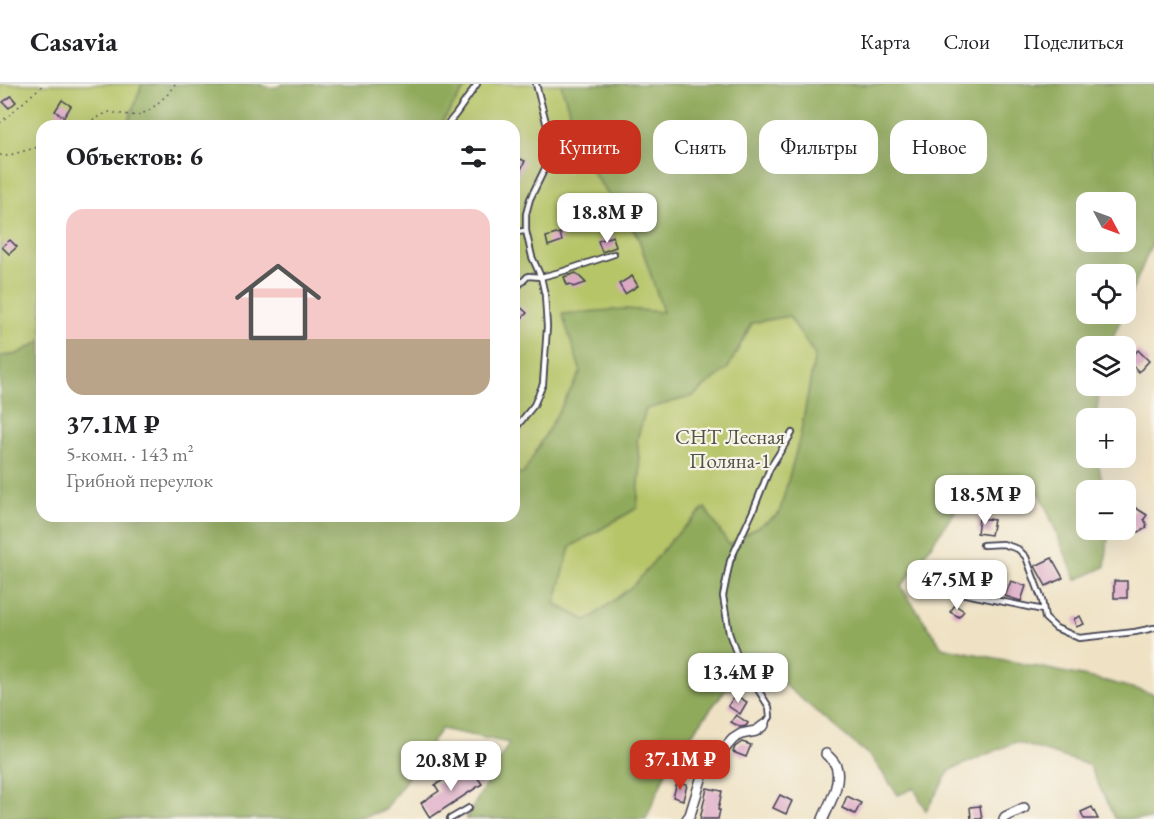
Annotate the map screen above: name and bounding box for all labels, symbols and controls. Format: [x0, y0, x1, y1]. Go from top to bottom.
text: Casavia [30, 23, 118, 59]
text: Карта [860, 28, 910, 55]
text: Слои [943, 28, 990, 55]
text: Поделиться [1023, 28, 1124, 55]
chip: Купить [538, 120, 641, 174]
chip: Снять [653, 120, 747, 174]
chip: Фильтры [759, 120, 878, 174]
chip: Новое [890, 120, 987, 174]
text: Объектов: 6 [66, 139, 203, 173]
icon: filters [457, 140, 490, 173]
north arrow [1076, 192, 1136, 252]
map controls [1076, 192, 1136, 540]
pin: 18.8M ₽ [552, 193, 662, 244]
text: 18.8M ₽ [571, 199, 643, 225]
icon: home [224, 248, 332, 356]
button: locate [1076, 264, 1136, 324]
button: layers [1076, 336, 1136, 396]
text: 37.1M ₽ [66, 407, 160, 441]
button: + [1076, 408, 1136, 468]
park label: СНТ Лесная Поляна-1 [675, 423, 785, 474]
text: 5-комн. · 143 m² [66, 441, 194, 467]
text: Грибной переулок [66, 467, 213, 493]
pin: 18.5M ₽ [930, 475, 1040, 526]
button: − [1076, 480, 1136, 540]
text: 18.5M ₽ [949, 481, 1021, 507]
pin: 47.5M ₽ [902, 560, 1012, 611]
text: 47.5M ₽ [921, 566, 993, 592]
pin: 13.4M ₽ [683, 653, 793, 704]
text: 13.4M ₽ [702, 659, 774, 685]
pin: 37.1M ₽ [625, 740, 735, 791]
pin: 20.8M ₽ [396, 741, 506, 792]
text: 37.1M ₽ [644, 746, 716, 772]
text: 20.8M ₽ [415, 747, 487, 773]

